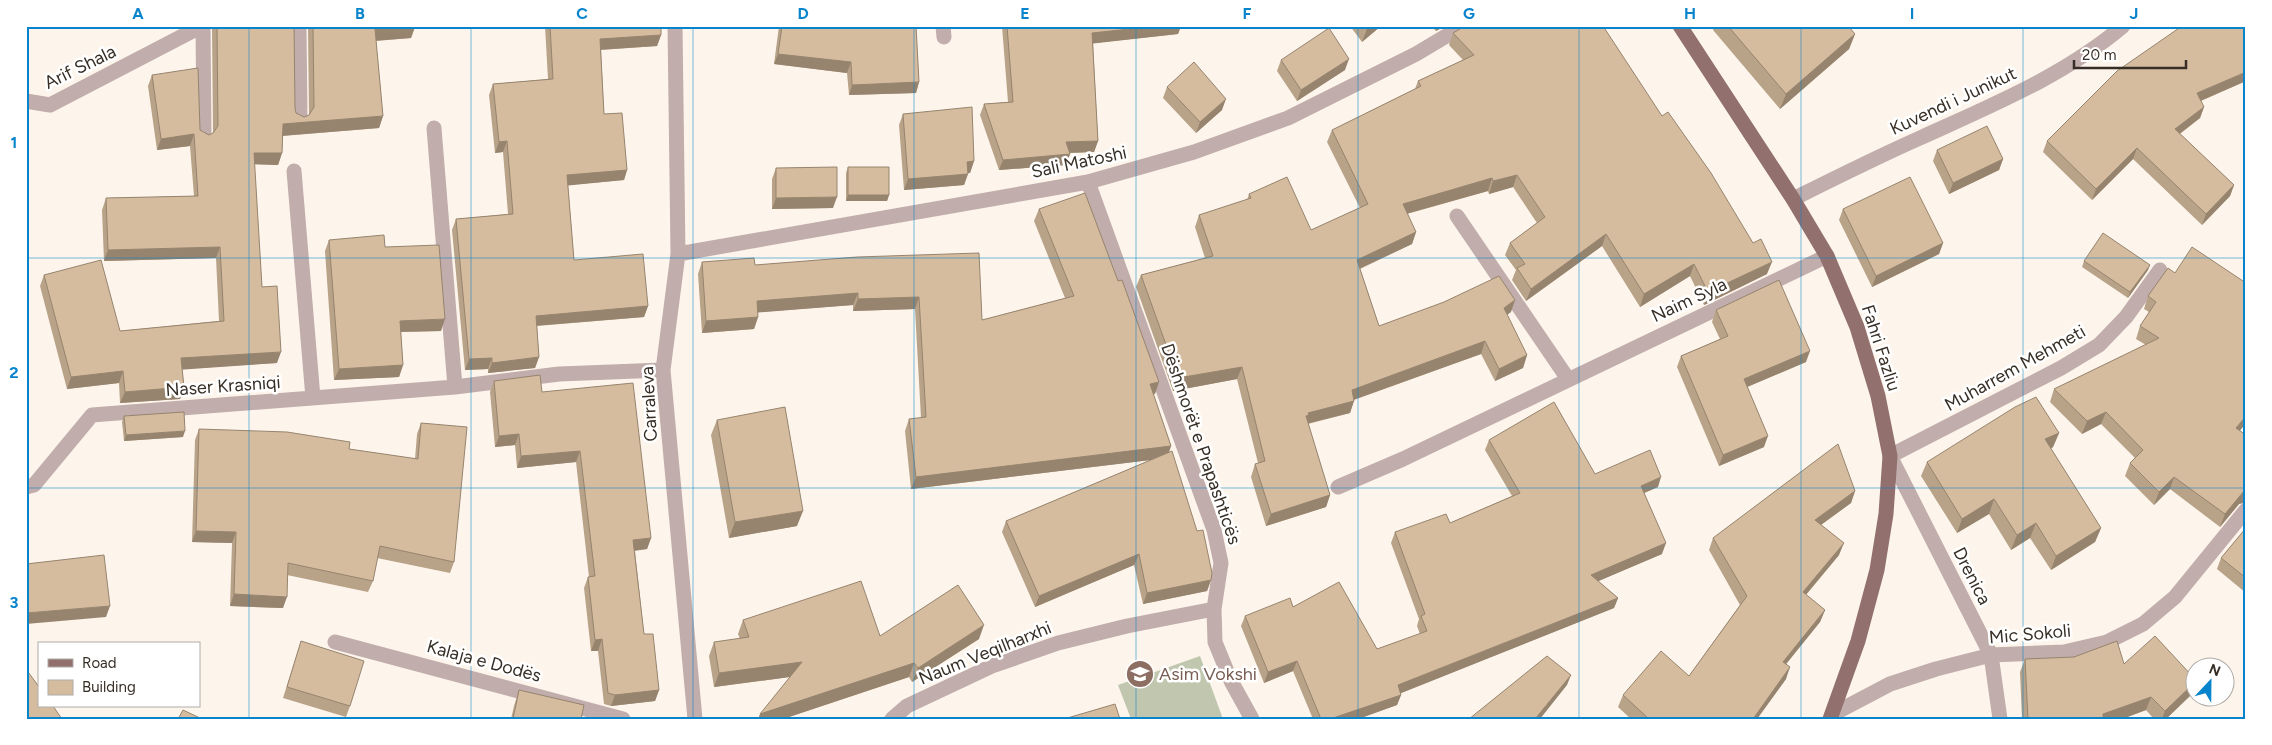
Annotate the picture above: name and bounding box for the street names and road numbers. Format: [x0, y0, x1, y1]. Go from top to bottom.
street label: Arif Shala [41, 40, 119, 94]
street label: Kuvendi i Junikut [1886, 62, 2020, 140]
street label: Sali Matoshi [1029, 141, 1129, 183]
street label: Naim Syla [1648, 273, 1730, 327]
street label: Fahri Fazliu [1857, 302, 1905, 394]
street label: Muharrem Mehmeti [1941, 320, 2089, 416]
street label: Dëshmorët e Prapashticës [1156, 341, 1246, 547]
street label: Carraleva [636, 366, 662, 442]
street label: Naser Krasniqi [165, 371, 281, 401]
street label: Drenica [1948, 544, 1996, 608]
street label: Naum Veqilharxhi [915, 616, 1055, 690]
street label: Mic Sokoli [1988, 619, 2072, 649]
street label: Kalaja e Dodës [424, 635, 544, 687]

